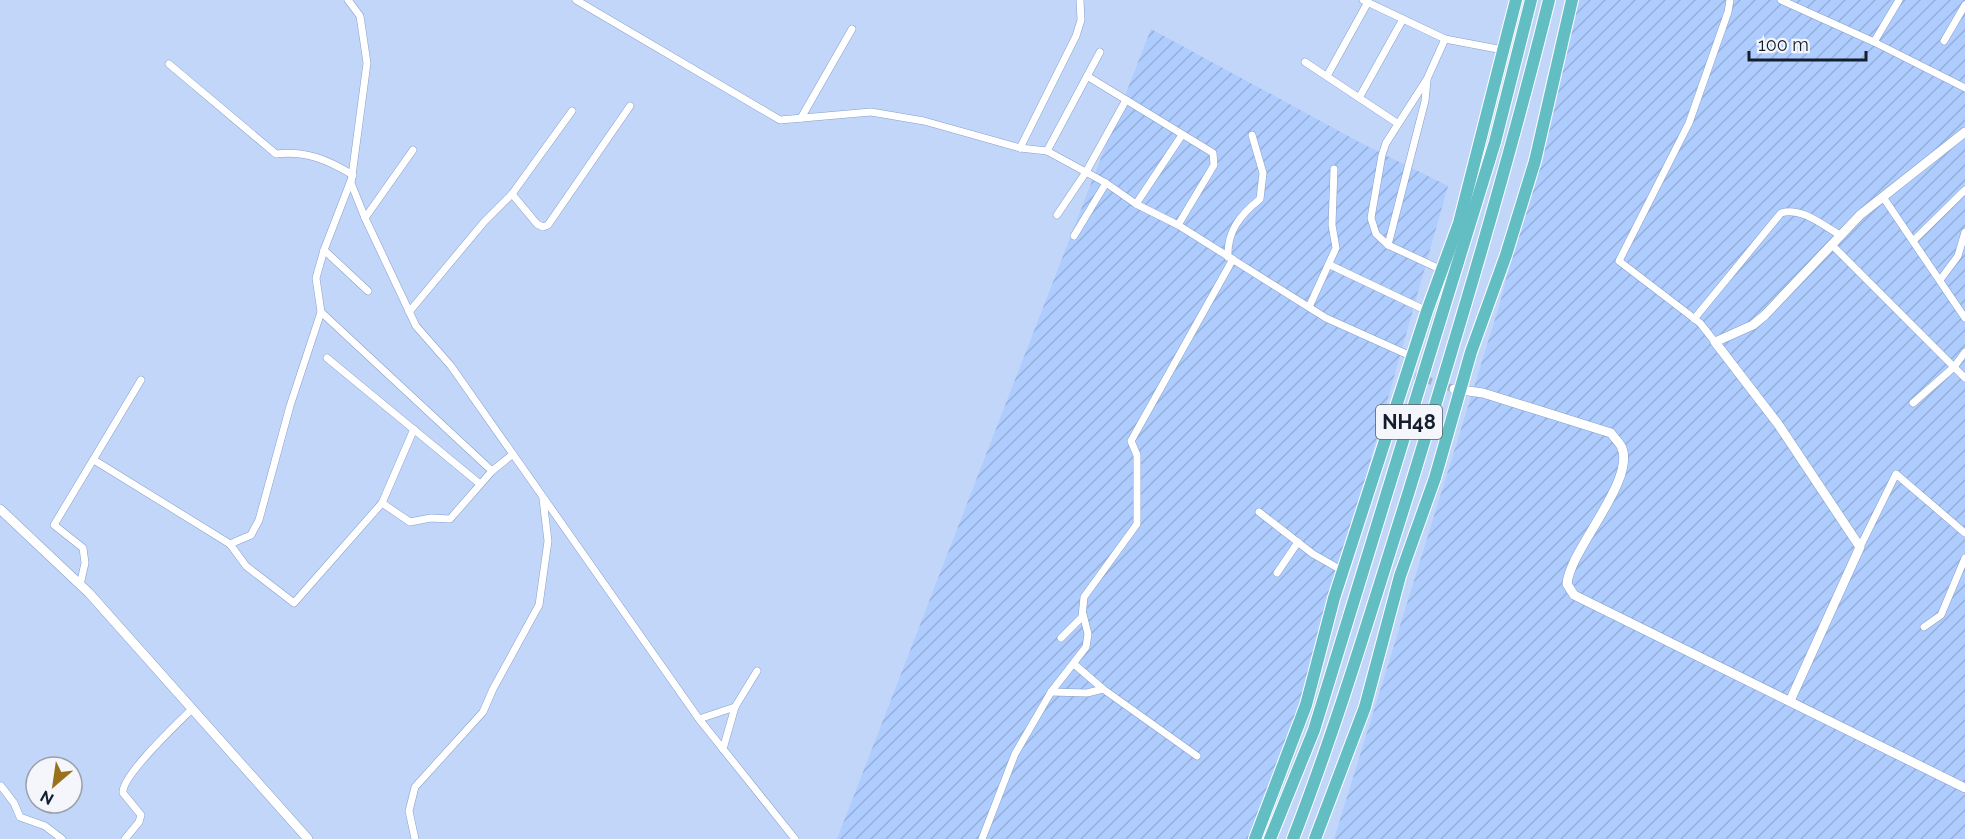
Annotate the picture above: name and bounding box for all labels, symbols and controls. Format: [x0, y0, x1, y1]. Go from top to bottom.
scale bar [1749, 24, 1866, 62]
text: 100 m [1758, 34, 1809, 55]
road number: NH48 [1376, 405, 1442, 439]
north arrow [24, 755, 84, 815]
text: N [37, 786, 57, 809]

